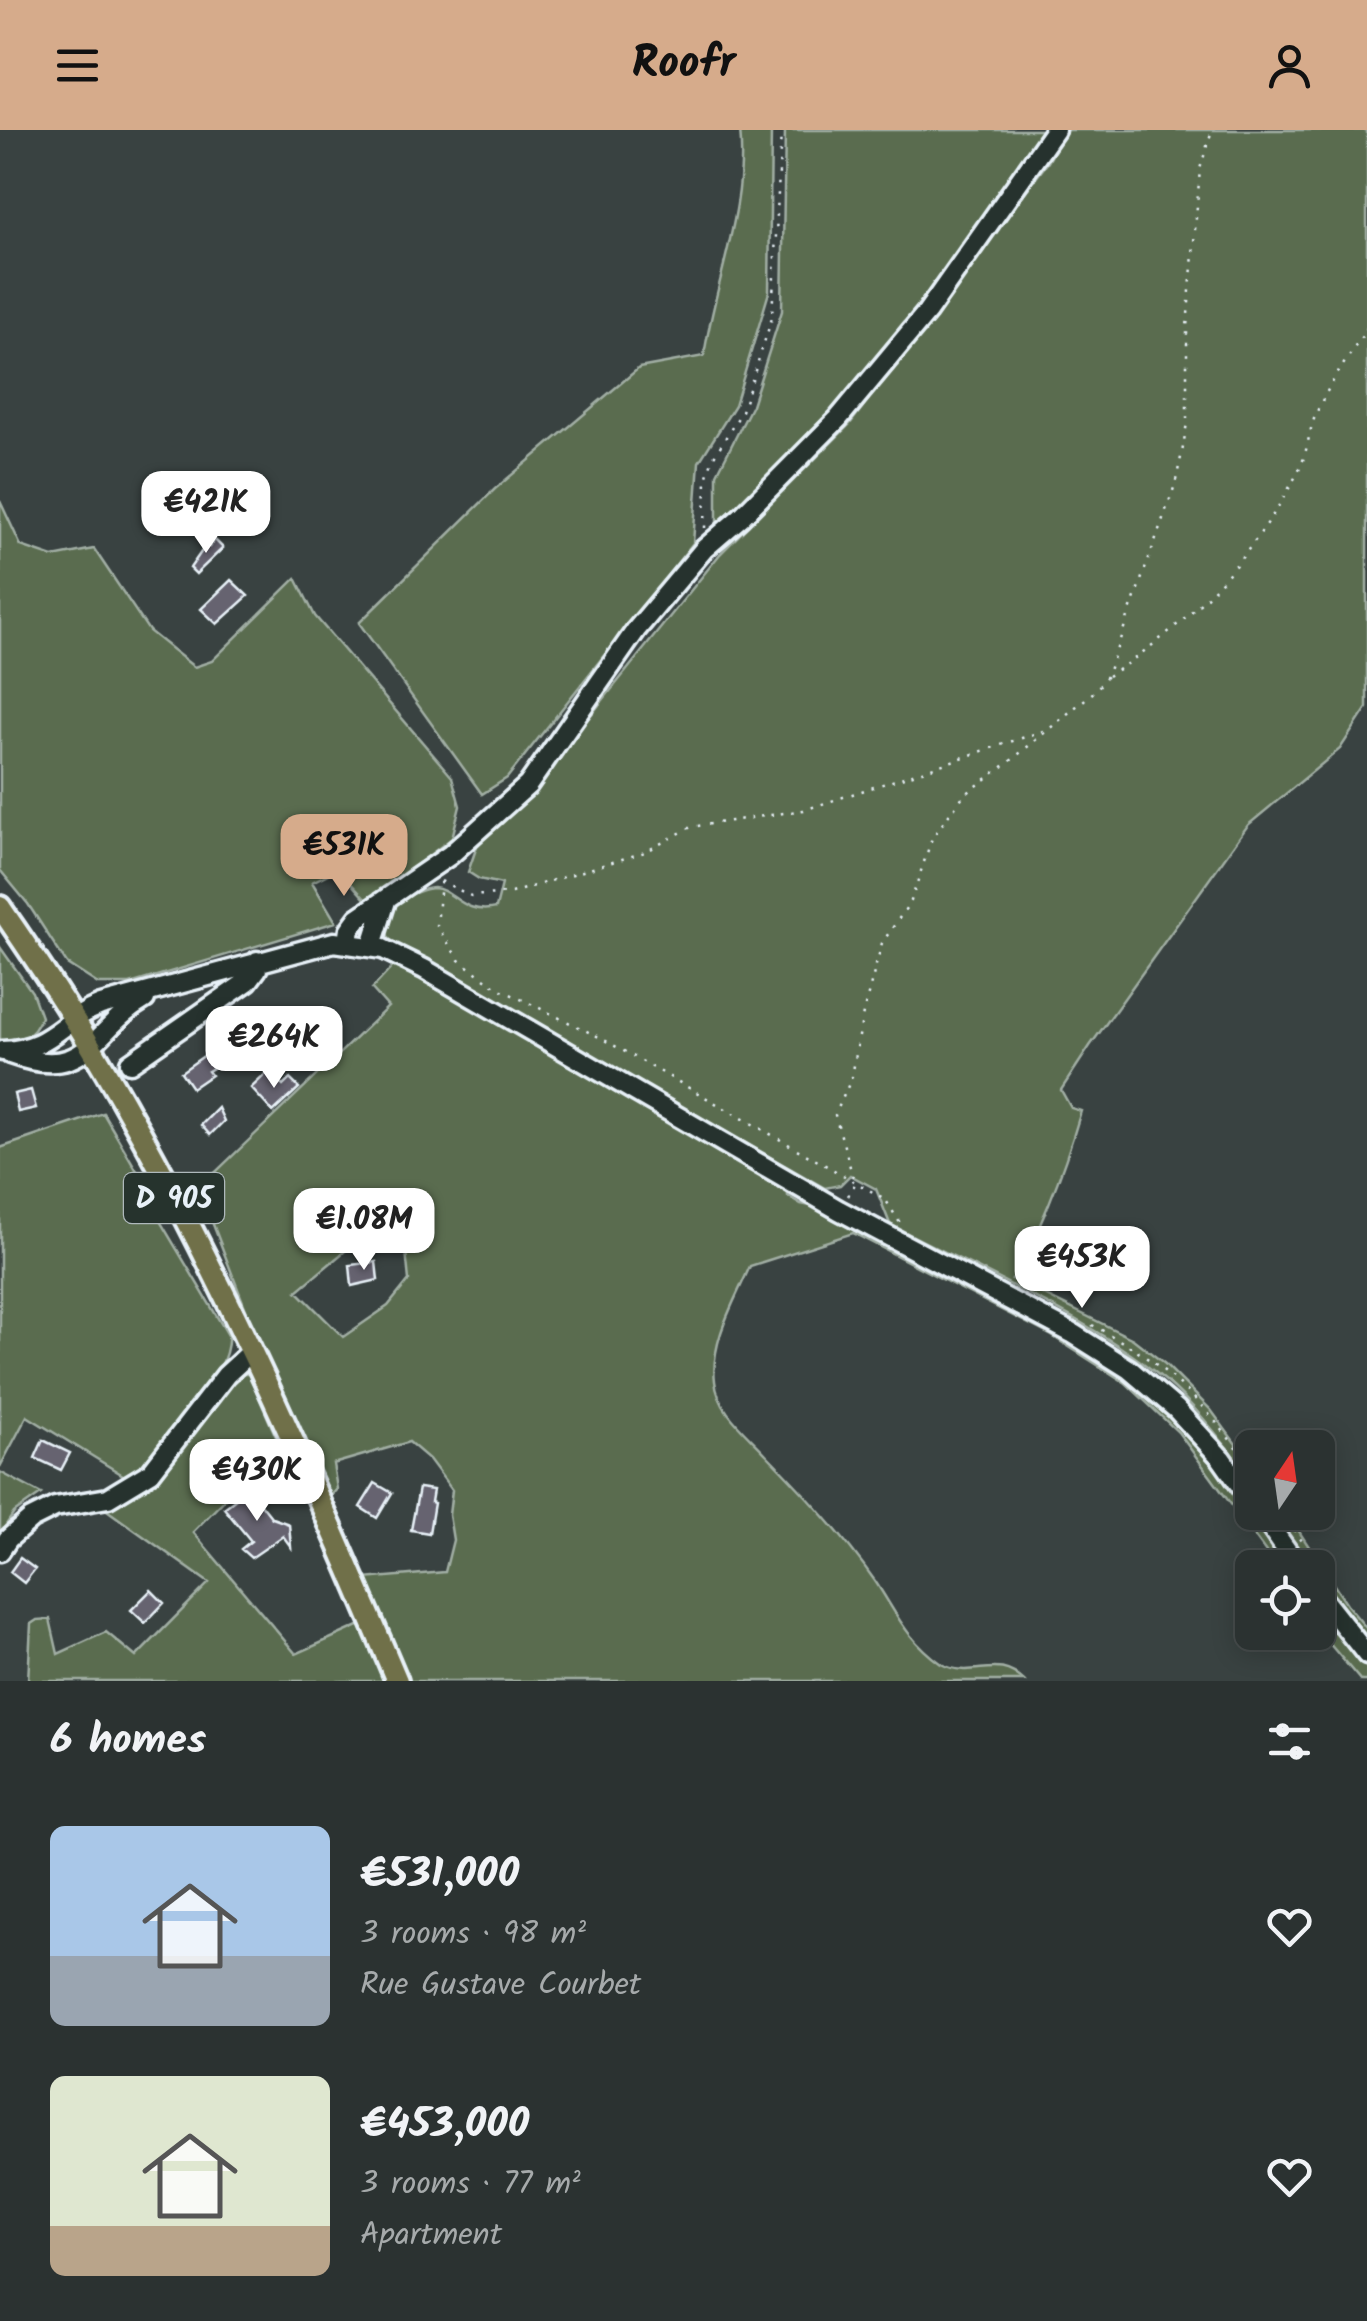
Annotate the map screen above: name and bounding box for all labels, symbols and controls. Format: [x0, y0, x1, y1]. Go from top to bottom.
text: Roofr [632, 29, 735, 101]
icon: menu [50, 38, 105, 93]
icon: person [1262, 38, 1317, 93]
pin: €421K [136, 471, 276, 556]
text: €421K [163, 478, 249, 529]
pin: €531K [274, 814, 414, 899]
text: €531K [303, 821, 385, 872]
pin: €264K [204, 1006, 344, 1091]
text: €264K [228, 1013, 321, 1064]
road number: D 905 [124, 1173, 224, 1223]
pin: €1.08M [283, 1188, 445, 1273]
text: €1.08M [315, 1195, 413, 1246]
pin: €453K [1012, 1226, 1152, 1311]
text: €453K [1037, 1233, 1127, 1284]
north arrow [1235, 1430, 1335, 1530]
map controls [1235, 1430, 1335, 1650]
pin: €430K [187, 1439, 327, 1524]
text: €430K [212, 1446, 302, 1497]
button: locate [1235, 1550, 1335, 1650]
text: 6 homes [50, 1708, 206, 1775]
icon: filters [1262, 1714, 1317, 1769]
text: €531,000 [360, 1842, 519, 1909]
icon: home [130, 1866, 250, 1986]
icon: heart [1262, 1899, 1317, 1954]
text: 3 rooms · 98 m² [360, 1909, 586, 1960]
text: Rue Gustave Courbet [360, 1960, 641, 2011]
text: €453,000 [360, 2092, 529, 2159]
icon: home [130, 2116, 250, 2236]
icon: heart [1262, 2149, 1317, 2204]
text: 3 rooms · 77 m² [360, 2159, 581, 2210]
text: Apartment [360, 2210, 502, 2261]

